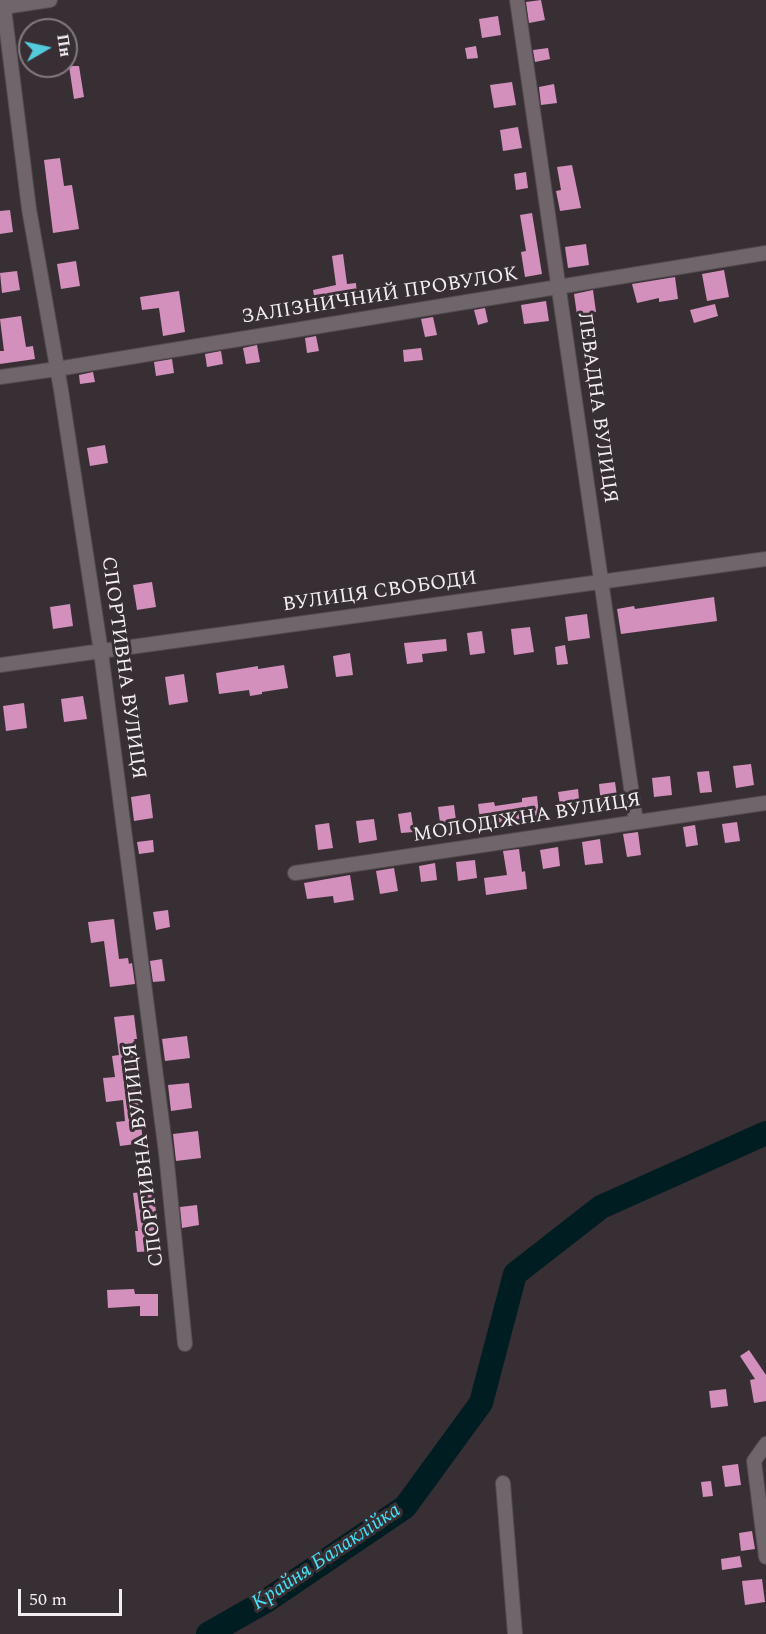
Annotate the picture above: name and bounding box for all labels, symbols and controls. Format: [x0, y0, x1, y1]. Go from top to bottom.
north arrow [18, 18, 78, 78]
text: Пн [50, 32, 77, 59]
street label: ЗАЛІЗНИЧНИЙ ПРОВУЛОК [240, 263, 520, 331]
street label: ЛЕВАДНА ВУЛИЦЯ [571, 311, 621, 505]
street label: СПОРТИВНА ВУЛИЦЯ [94, 555, 150, 781]
street label: ВУЛИЦЯ СВОБОДИ [281, 567, 479, 619]
street label: МОЛОДІЖНА ВУЛИЦЯ [411, 789, 643, 849]
street label: СПОРТИВНА ВУЛИЦЯ [119, 1042, 171, 1268]
water label: Крайня Балаклійка [248, 1499, 406, 1617]
scale bar [21, 1577, 124, 1615]
text: 50 m [29, 1586, 67, 1613]

